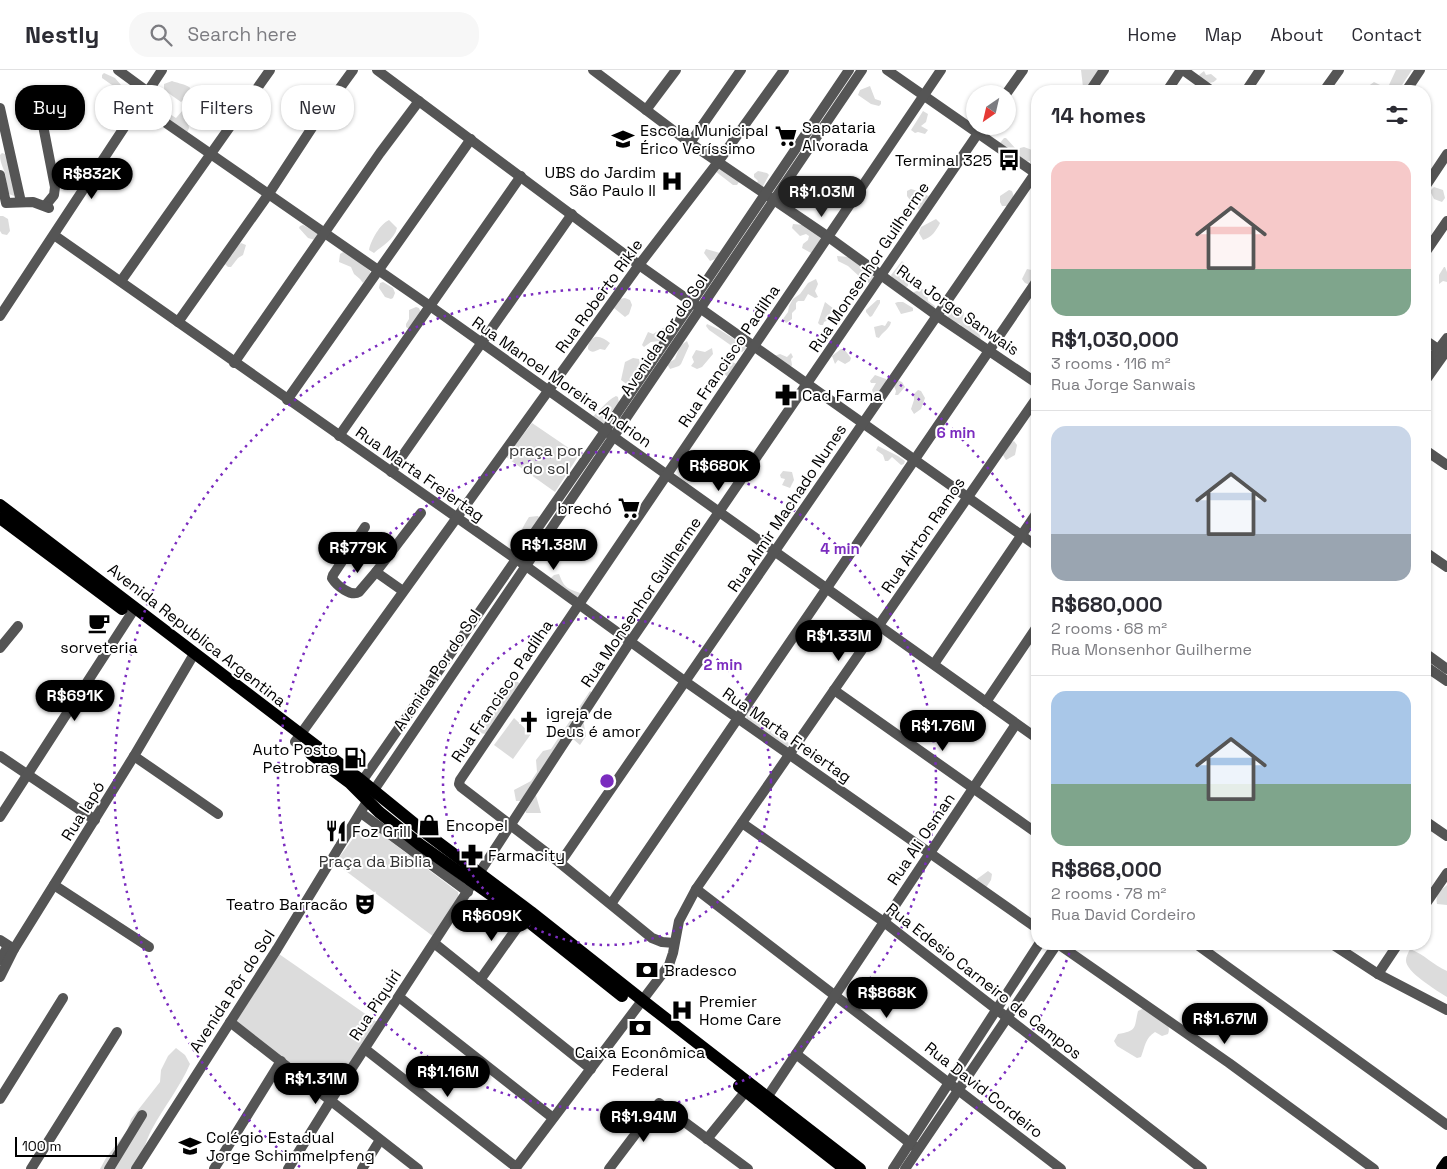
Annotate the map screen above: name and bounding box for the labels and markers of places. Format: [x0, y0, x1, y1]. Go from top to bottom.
place label: Sapataria Alvorada [802, 117, 876, 156]
place label: Escola Municipal Érico Veríssimo [640, 120, 768, 159]
supermarket icon: Sapataria Alvorada [773, 123, 799, 149]
school or university icon: Escola Municipal Érico Veríssimo [610, 126, 636, 152]
bus stop icon: Terminal 325 [996, 147, 1022, 173]
place label: Terminal 325 [895, 150, 992, 171]
pin: R$832K [51, 158, 133, 200]
place label: UBS do Jardim São Paulo II [545, 162, 656, 201]
hospital icon: UBS do Jardim São Paulo II [659, 168, 685, 194]
pin: R$1.03M [776, 176, 868, 218]
pharmacy icon: Cad Farma [773, 382, 799, 408]
place label: Cad Farma [802, 385, 882, 406]
pin: R$680K [678, 450, 760, 492]
supermarket icon: brechó [616, 495, 642, 521]
place label: brechó [557, 498, 612, 519]
pin: R$1.38M [508, 528, 600, 571]
pin: R$779K [317, 532, 399, 574]
cafe icon: sorveteria [86, 610, 112, 636]
pin: R$1.33M [793, 620, 885, 662]
place label: sorveteria [60, 637, 138, 658]
pin: R$691K [34, 680, 116, 722]
place label: igreja de Deus é amor [546, 703, 641, 742]
church icon: igreja de Deus é amor [516, 709, 542, 735]
pin: R$1.76M [897, 710, 989, 752]
place label: Auto Posto Petrobras [253, 739, 338, 778]
fuel station icon: Auto Posto Petrobras [342, 745, 368, 771]
centre of rings [598, 772, 616, 790]
shop icon: Encopel [416, 812, 442, 838]
place label: Encopel [446, 815, 508, 836]
restaurant icon: Foz Grill [323, 818, 349, 844]
place label: Foz Grill [352, 821, 411, 842]
pharmacy icon: Farmacity [459, 842, 485, 868]
place label: Farmacity [488, 845, 565, 866]
theatre icon: Teatro Barracão [352, 891, 378, 917]
place label: Teatro Barracão [226, 894, 348, 915]
pin: R$609K [451, 900, 533, 942]
bank icon: Bradesco [634, 957, 660, 983]
place label: Bradesco [664, 960, 737, 981]
pin: R$868K [846, 976, 928, 1019]
place label: Premier Home Care [699, 991, 781, 1030]
hospital icon: Premier Home Care [669, 997, 695, 1023]
pin: R$1.67M [1179, 1002, 1271, 1045]
bank icon: Caixa Econômica Federal [627, 1015, 653, 1041]
place label: Caixa Econômica Federal [575, 1042, 705, 1081]
pin: R$1.16M [402, 1056, 494, 1098]
pin: R$1.31M [270, 1062, 362, 1105]
pin: R$1.94M [598, 1100, 690, 1143]
place label: Colégio Estadual Jorge Schimmelpfeng [206, 1127, 375, 1166]
school or university icon: Colégio Estadual Jorge Schimmelpfeng [177, 1133, 203, 1159]

